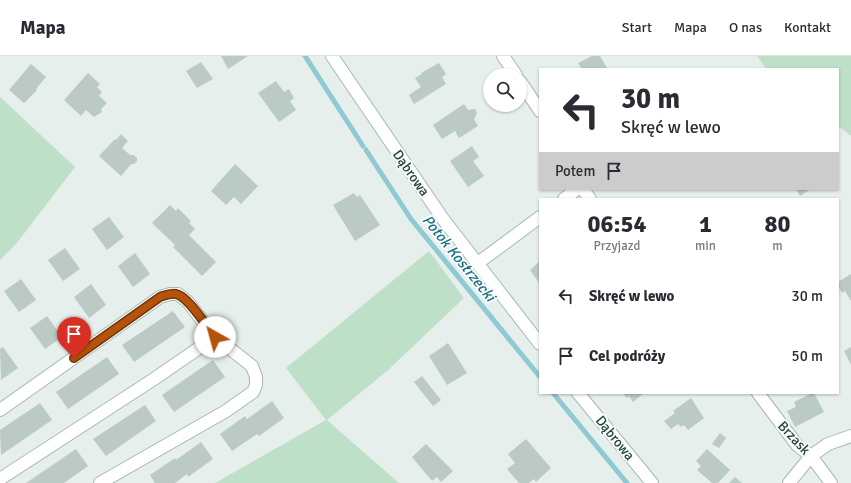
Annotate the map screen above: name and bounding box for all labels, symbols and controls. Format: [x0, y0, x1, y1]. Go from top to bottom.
text: Mapa [20, 16, 66, 40]
text: Start [622, 19, 652, 36]
text: Mapa [674, 19, 707, 36]
text: O nas [729, 19, 762, 36]
text: Kontakt [784, 19, 831, 36]
map controls [483, 68, 527, 112]
button: search [483, 68, 527, 112]
text: 30 m [621, 82, 680, 116]
icon: left [555, 84, 607, 136]
text: Skręć w lewo [621, 116, 721, 138]
street label: Dąbrowa [389, 147, 433, 199]
icon: arrive [603, 160, 625, 182]
text: Potem [555, 162, 595, 180]
text: 06:54 [588, 209, 646, 239]
text: 1 [699, 209, 712, 239]
text: 80 [765, 209, 790, 239]
water label: Potok Kostrzecki [419, 211, 501, 306]
text: Przyjazd [594, 238, 640, 254]
text: min [695, 238, 716, 254]
text: m [772, 238, 783, 254]
icon: left [555, 285, 577, 307]
text: Skręć w lewo [589, 287, 674, 305]
text: 30 m [792, 287, 823, 305]
position arrow [194, 316, 236, 358]
pin [57, 317, 91, 358]
icon: arrive [63, 323, 85, 345]
icon: arrive [555, 345, 577, 367]
text: Cel podróży [589, 347, 665, 365]
text: 50 m [792, 347, 823, 365]
street label: Dąbrowa [592, 412, 638, 464]
street label: Brzask [774, 418, 814, 458]

